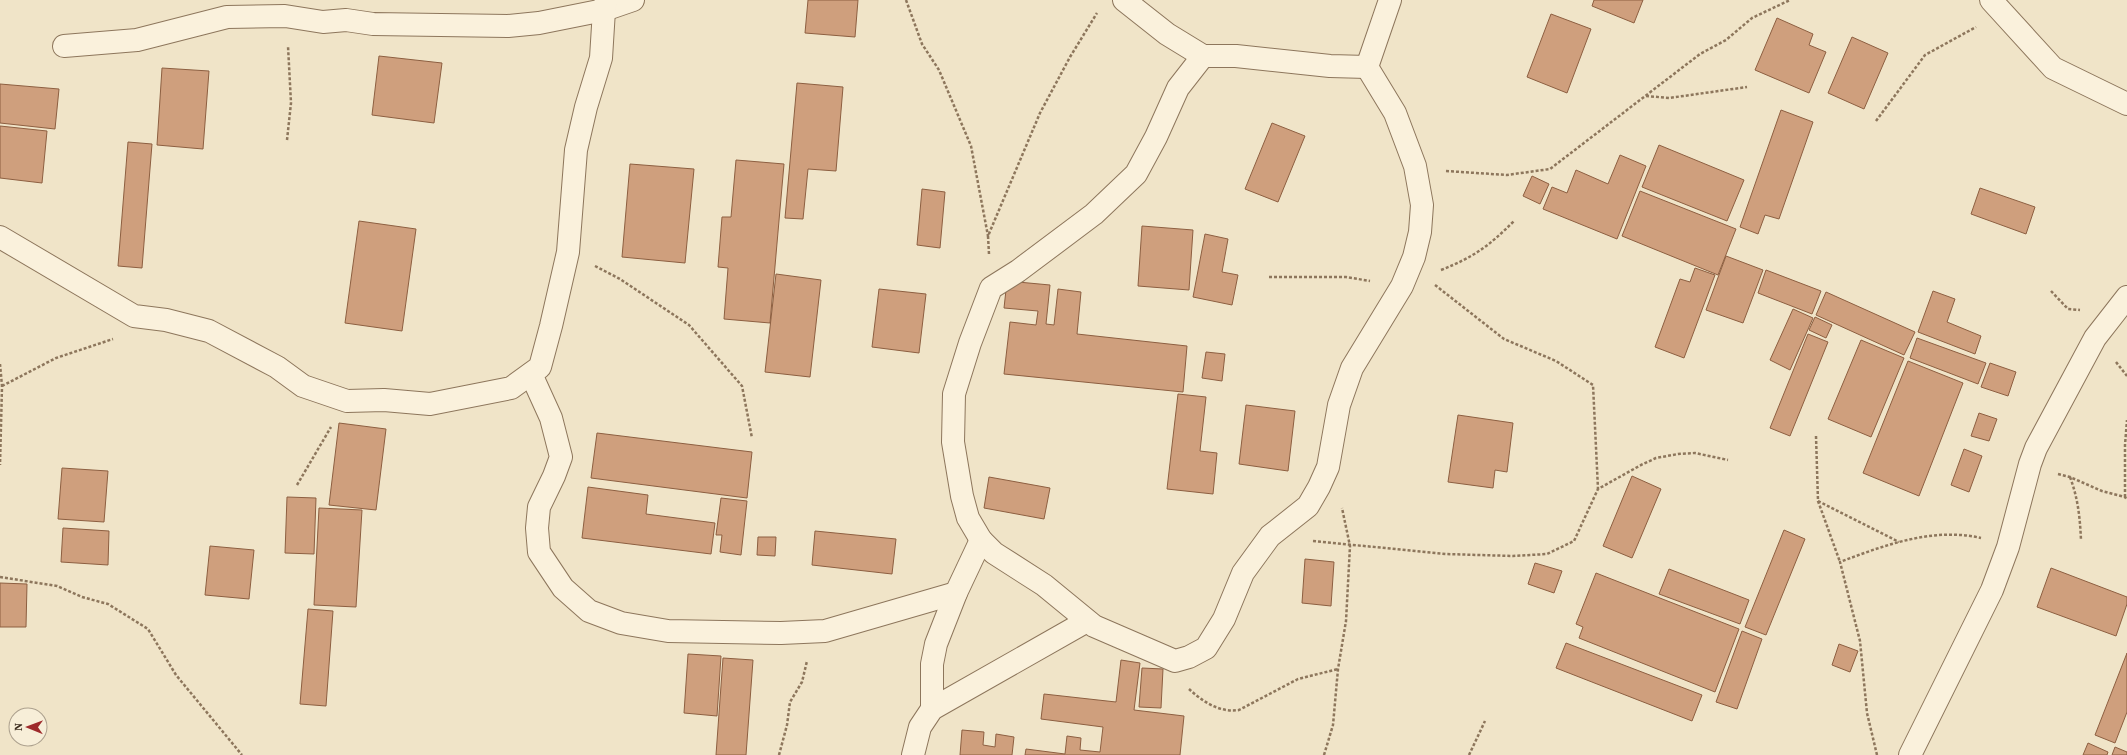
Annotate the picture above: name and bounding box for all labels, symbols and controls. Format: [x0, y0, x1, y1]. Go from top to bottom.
north arrow [8, 707, 48, 747]
text: N [11, 723, 26, 731]

